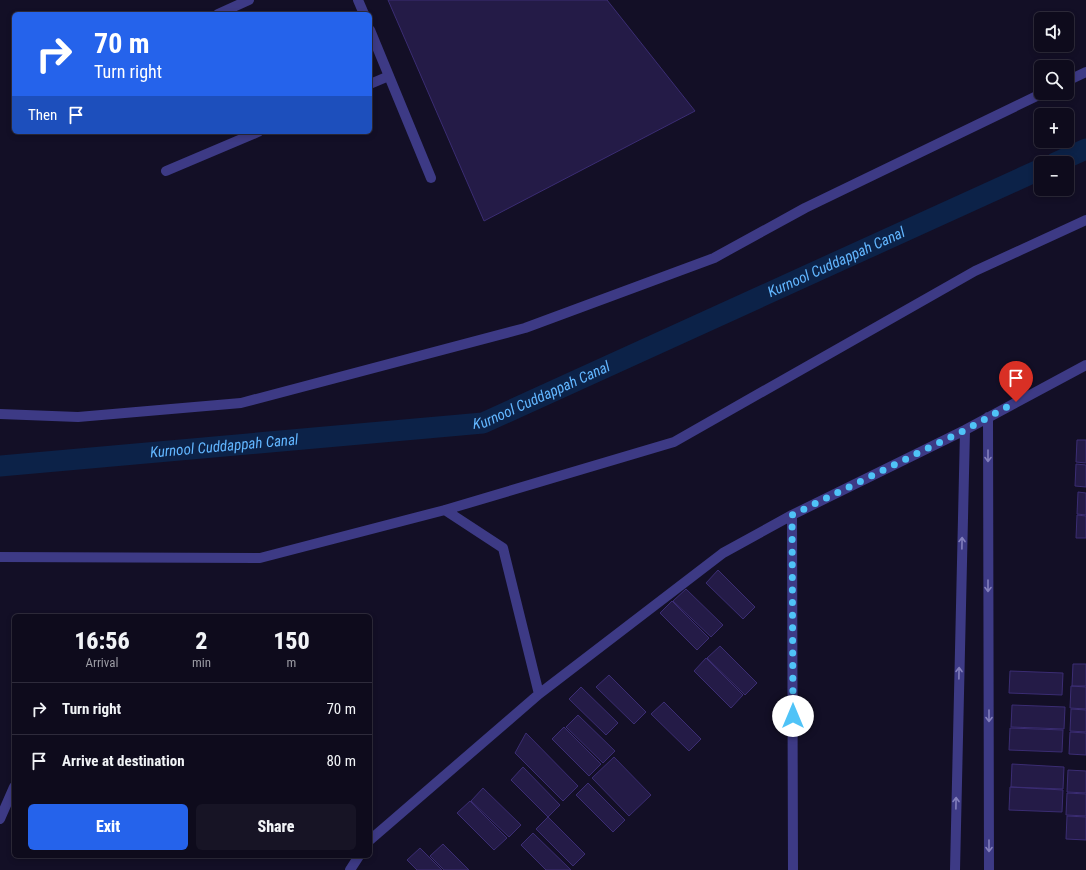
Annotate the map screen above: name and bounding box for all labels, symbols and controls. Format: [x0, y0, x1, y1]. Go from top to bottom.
map controls [1034, 12, 1074, 196]
button: sound [1034, 12, 1074, 52]
text: 70 m [94, 27, 150, 60]
icon: right [28, 28, 80, 80]
button: search [1034, 60, 1074, 100]
text: Turn right [94, 61, 162, 82]
icon: arrive [65, 104, 87, 126]
text: Then [28, 106, 57, 124]
button: + [1034, 108, 1074, 148]
button: − [1034, 156, 1074, 196]
water label: Kurnool Cuddappah Canal [765, 223, 908, 301]
water label: Kurnool Cuddappah Canal [472, 357, 613, 433]
pin [999, 361, 1033, 402]
icon: arrive [1005, 367, 1027, 389]
water label: Kurnool Cuddappah Canal [149, 430, 300, 462]
one-way arrow [984, 449, 992, 462]
one-way arrow [958, 537, 966, 550]
one-way arrow [984, 579, 992, 592]
text: 16:56 [74, 627, 130, 655]
text: 2 [195, 627, 208, 655]
text: 150 [273, 627, 310, 655]
text: Arrival [85, 655, 119, 670]
text: min [192, 655, 211, 670]
text: m [287, 655, 296, 670]
one-way arrow [955, 667, 963, 680]
position arrow [772, 695, 814, 737]
icon: right [28, 698, 50, 720]
text: Turn right [62, 700, 121, 718]
text: 70 m [326, 700, 356, 718]
one-way arrow [985, 709, 993, 722]
icon: arrive [28, 750, 50, 772]
text: Arrive at destination [62, 752, 185, 770]
text: 80 m [326, 752, 356, 770]
one-way arrow [952, 797, 960, 810]
button: Exit [28, 804, 188, 850]
button: Share [196, 804, 356, 850]
one-way arrow [985, 839, 993, 852]

